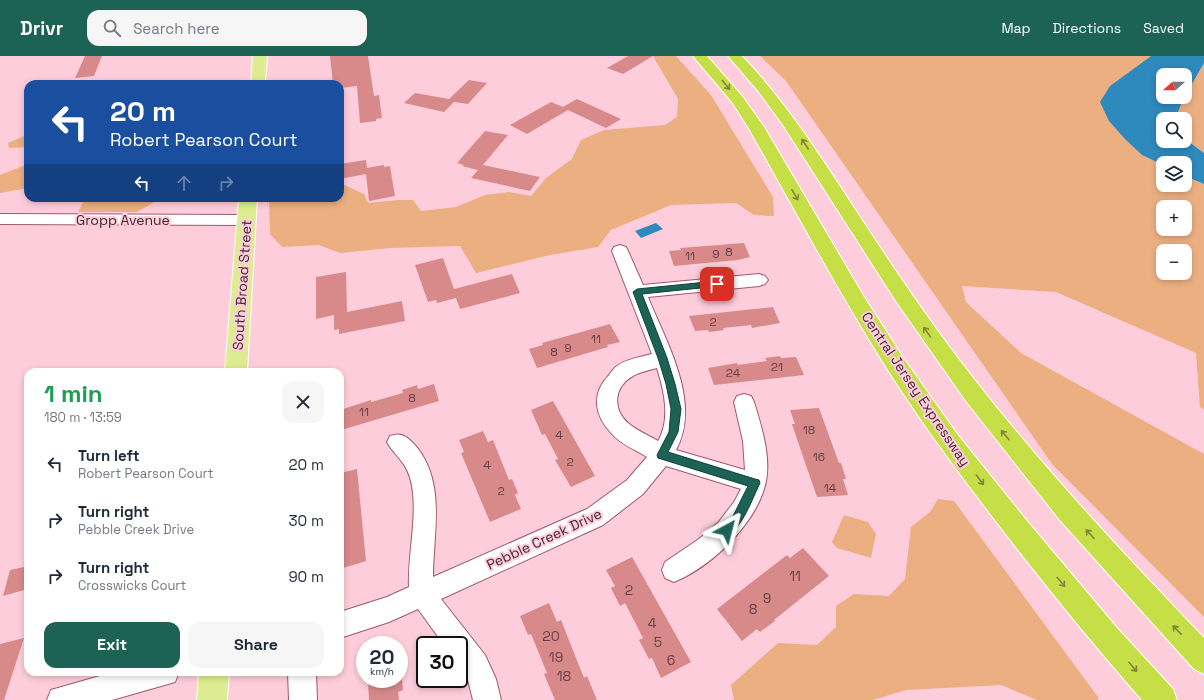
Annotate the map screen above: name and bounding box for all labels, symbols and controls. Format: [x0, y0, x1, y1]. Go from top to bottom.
search box [87, 10, 367, 46]
text: Drivr [20, 16, 63, 41]
icon: search [101, 17, 123, 39]
text: Search here [133, 19, 220, 38]
text: Map [1001, 19, 1031, 37]
text: Directions [1053, 19, 1121, 37]
text: Saved [1143, 19, 1184, 37]
north arrow [1156, 68, 1192, 104]
map controls [1156, 68, 1192, 280]
one-way arrow [722, 80, 730, 91]
text: 20 m [110, 93, 176, 129]
icon: left [44, 96, 96, 148]
button: search [1156, 112, 1192, 148]
text: Robert Pearson Court [110, 128, 298, 151]
one-way arrow [801, 139, 809, 150]
button: layers [1156, 156, 1192, 192]
icon: left [131, 172, 153, 194]
icon: ahead [173, 172, 195, 194]
icon: right [215, 172, 237, 194]
one-way arrow [792, 189, 800, 201]
button: + [1156, 200, 1192, 236]
street label: Gropp Avenue [76, 211, 170, 229]
street label: South Broad Street [228, 219, 256, 351]
house number: 8 [725, 244, 733, 260]
button: − [1156, 244, 1192, 280]
house number: 9 [712, 246, 720, 262]
house number: 11 [685, 248, 695, 264]
pin [700, 267, 734, 301]
icon: arrive [706, 273, 728, 295]
street label: Central Jersey Expressway [858, 308, 974, 470]
house number: 2 [709, 314, 717, 330]
one-way arrow [923, 326, 931, 337]
house number: 11 [591, 331, 601, 347]
house number: 9 [564, 340, 572, 356]
house number: 8 [550, 344, 558, 360]
house number: 21 [771, 359, 783, 375]
house number: 24 [726, 365, 741, 381]
text: 1 min [44, 378, 103, 409]
button: close [282, 381, 324, 423]
house number: 8 [408, 390, 416, 406]
house number: 11 [359, 404, 369, 420]
text: 180 m · 13:59 [44, 409, 122, 426]
house number: 18 [803, 422, 815, 438]
house number: 4 [555, 427, 563, 443]
one-way arrow [1001, 430, 1010, 441]
text: Turn left [78, 446, 140, 465]
house number: 16 [813, 449, 825, 465]
icon: left [44, 453, 66, 475]
house number: 2 [566, 454, 574, 470]
text: 20 m [289, 455, 324, 474]
house number: 4 [483, 457, 491, 473]
text: Robert Pearson Court [78, 465, 214, 482]
one-way arrow [975, 475, 984, 486]
house number: 14 [824, 480, 837, 496]
house number: 2 [497, 483, 505, 499]
text: Turn right [78, 502, 149, 521]
street label: Pebble Creek Drive [484, 504, 604, 574]
icon: right [44, 509, 66, 531]
position arrow [706, 509, 748, 551]
text: 30 m [289, 511, 324, 530]
text: Pebble Creek Drive [78, 521, 194, 538]
one-way arrow [1085, 529, 1094, 539]
text: Turn right [78, 558, 149, 577]
icon: right [44, 565, 66, 587]
text: 90 m [288, 567, 324, 586]
house number: 11 [789, 567, 801, 585]
one-way arrow [1056, 576, 1065, 587]
text: Crosswicks Court [78, 577, 186, 594]
house number: 2 [625, 581, 633, 599]
house number: 9 [763, 589, 771, 607]
house number: 8 [749, 600, 758, 618]
house number: 4 [648, 614, 657, 632]
button: Exit [44, 622, 180, 668]
button: Share [188, 622, 324, 668]
one-way arrow [1172, 625, 1182, 635]
house number: 20 [542, 627, 560, 645]
house number: 5 [654, 633, 662, 651]
speed limit sign: 30 [416, 636, 468, 688]
text: 20 [370, 644, 394, 670]
house number: 19 [549, 648, 563, 666]
house number: 6 [667, 651, 675, 669]
one-way arrow [1129, 662, 1138, 673]
text: km/h [370, 665, 394, 678]
house number: 18 [557, 667, 572, 685]

